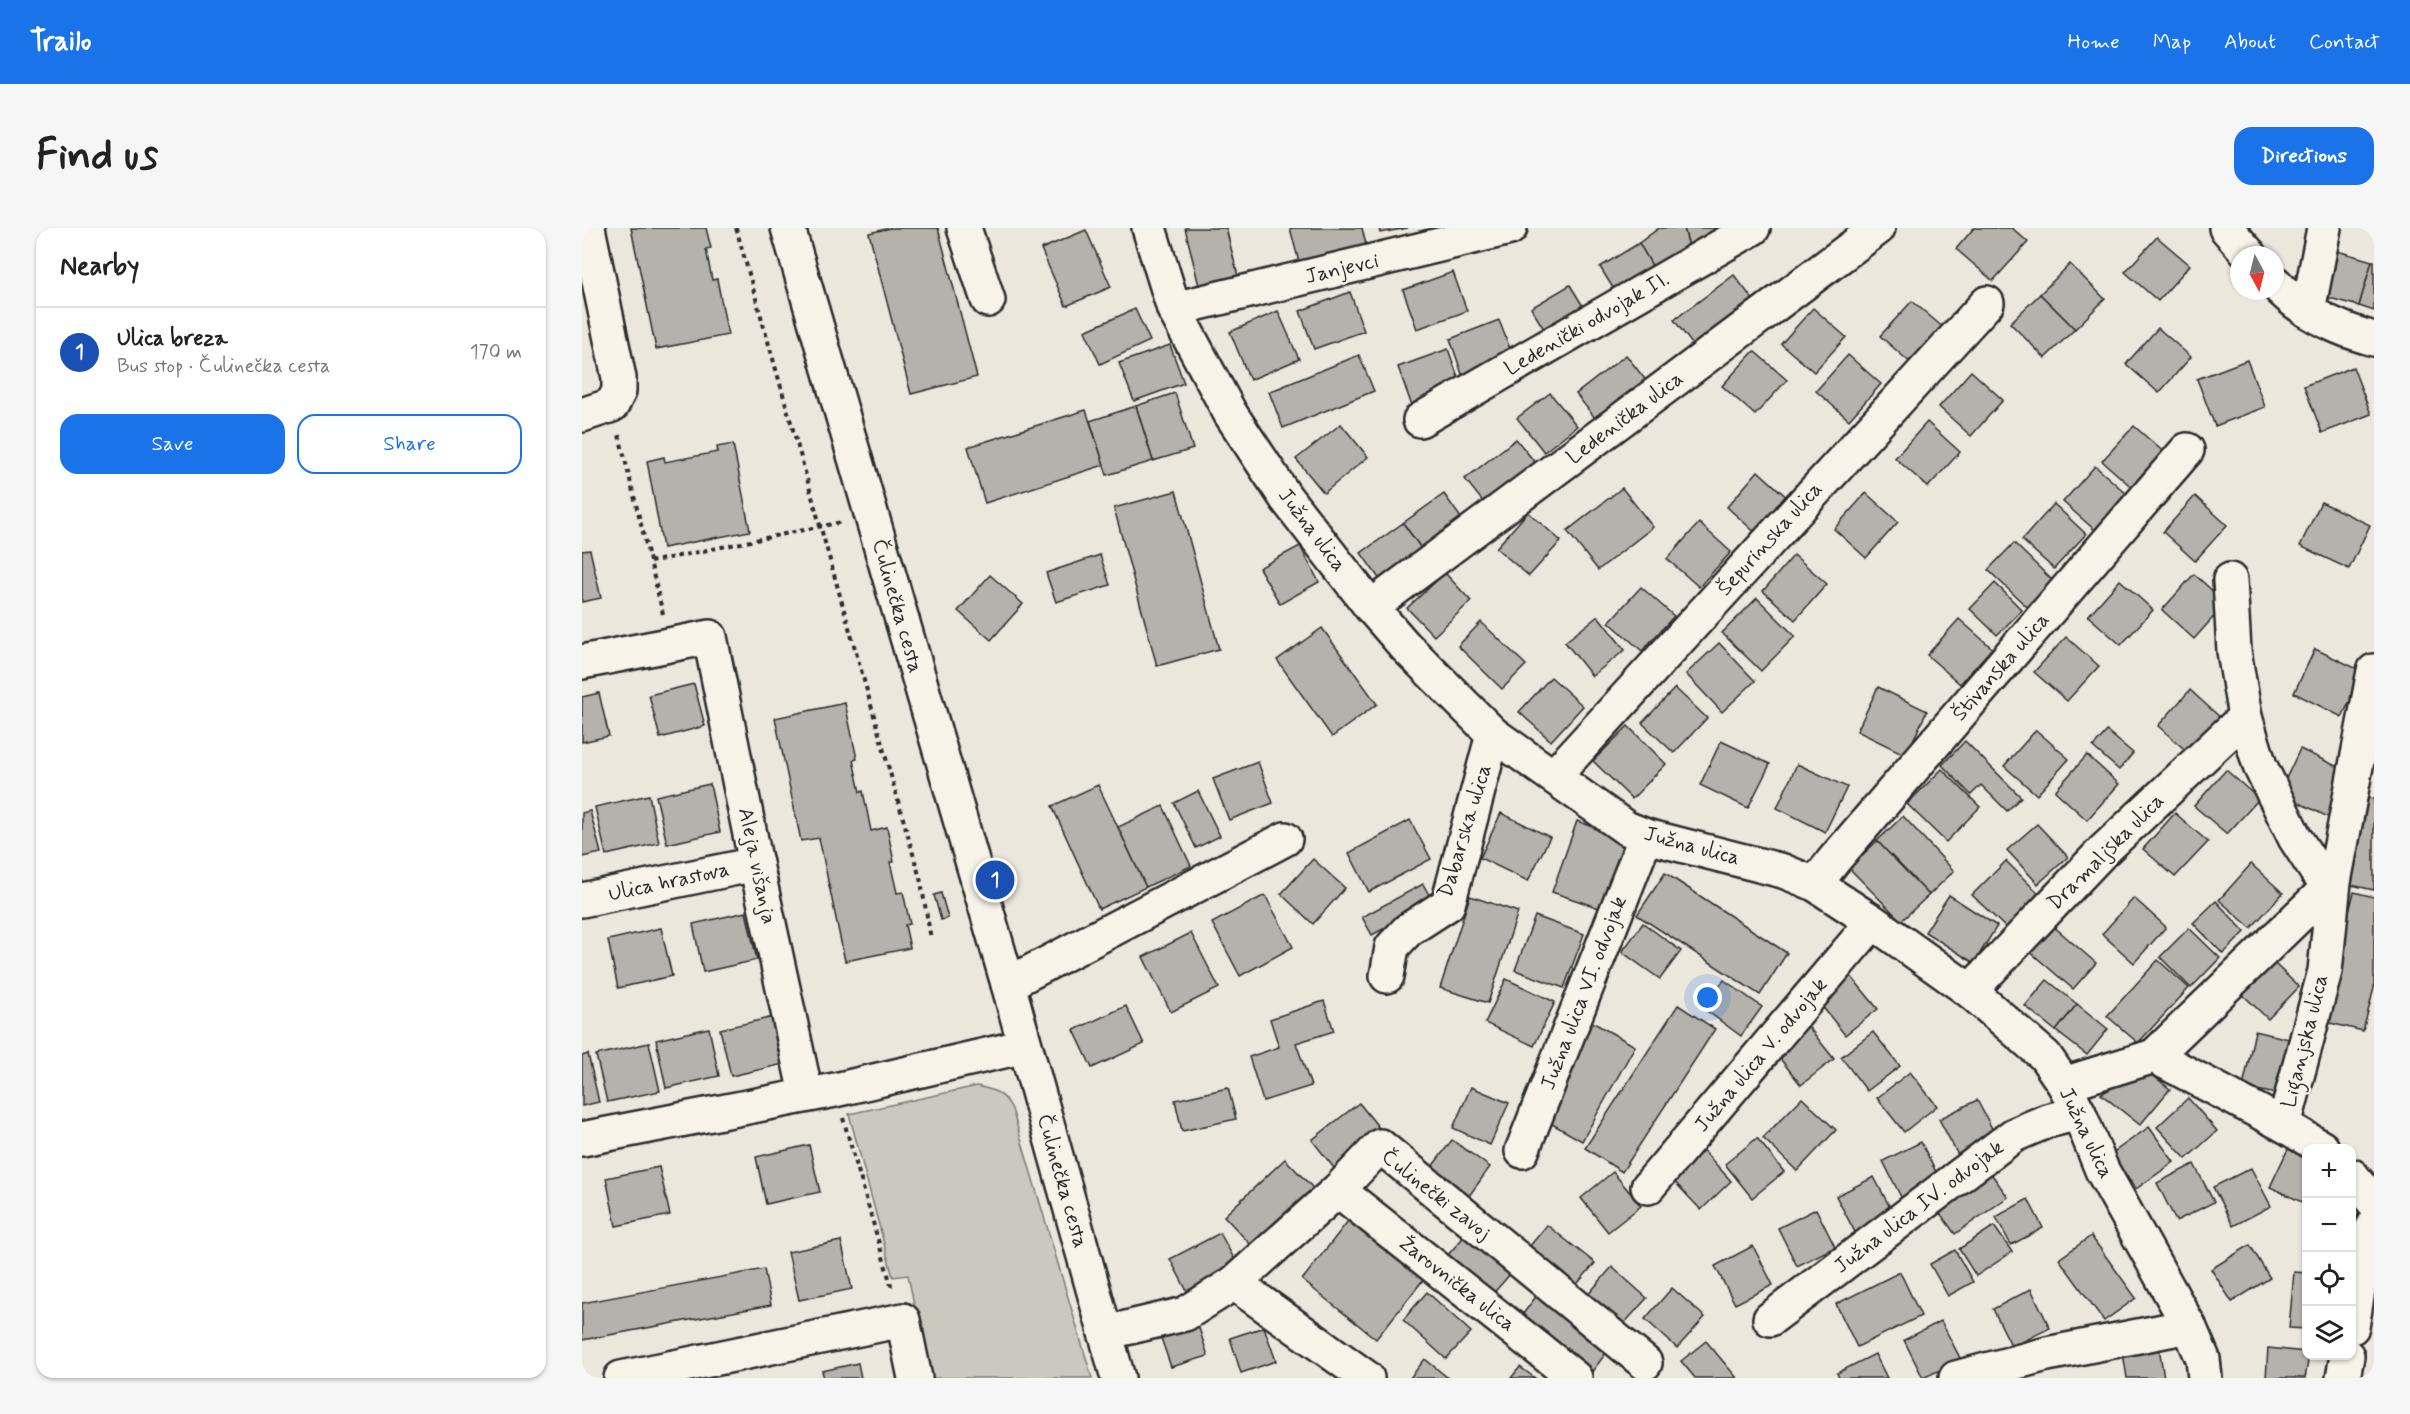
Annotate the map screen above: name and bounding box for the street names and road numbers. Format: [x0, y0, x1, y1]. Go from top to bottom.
street label: Janjevci [1303, 247, 1382, 291]
street label: Ledenički odvojak II. [1500, 265, 1674, 383]
street label: Ledenička ulica [1561, 365, 1689, 471]
street label: Šepurinska ulica [1711, 476, 1829, 602]
street label: Južna ulica [1271, 482, 1353, 578]
street label: Čulinečka cesta [864, 536, 930, 676]
street label: Štivanska ulica [1946, 607, 2056, 727]
street label: Dabarska ulica [1431, 761, 1499, 901]
street label: Dramaljska ulica [2041, 787, 2171, 917]
street label: Aleja višanja [731, 805, 783, 927]
street label: Južna ulica [1641, 820, 1743, 872]
street label: Ulica hrastova [606, 856, 732, 908]
street label: Južna ulica VI. odvojak [1534, 892, 1634, 1094]
street label: Liganjska ulica [2275, 971, 2337, 1111]
street label: Južna ulica V. odvojak [1688, 972, 1834, 1138]
street label: Južna ulica [2052, 1083, 2120, 1183]
street label: Čulinečka cesta [1029, 1111, 1095, 1251]
street label: Južna ulica IV. odvojak [1828, 1134, 2010, 1280]
street label: Čulinečki zavoj [1375, 1143, 1497, 1247]
street label: Žarovnička ulica [1393, 1230, 1521, 1338]

